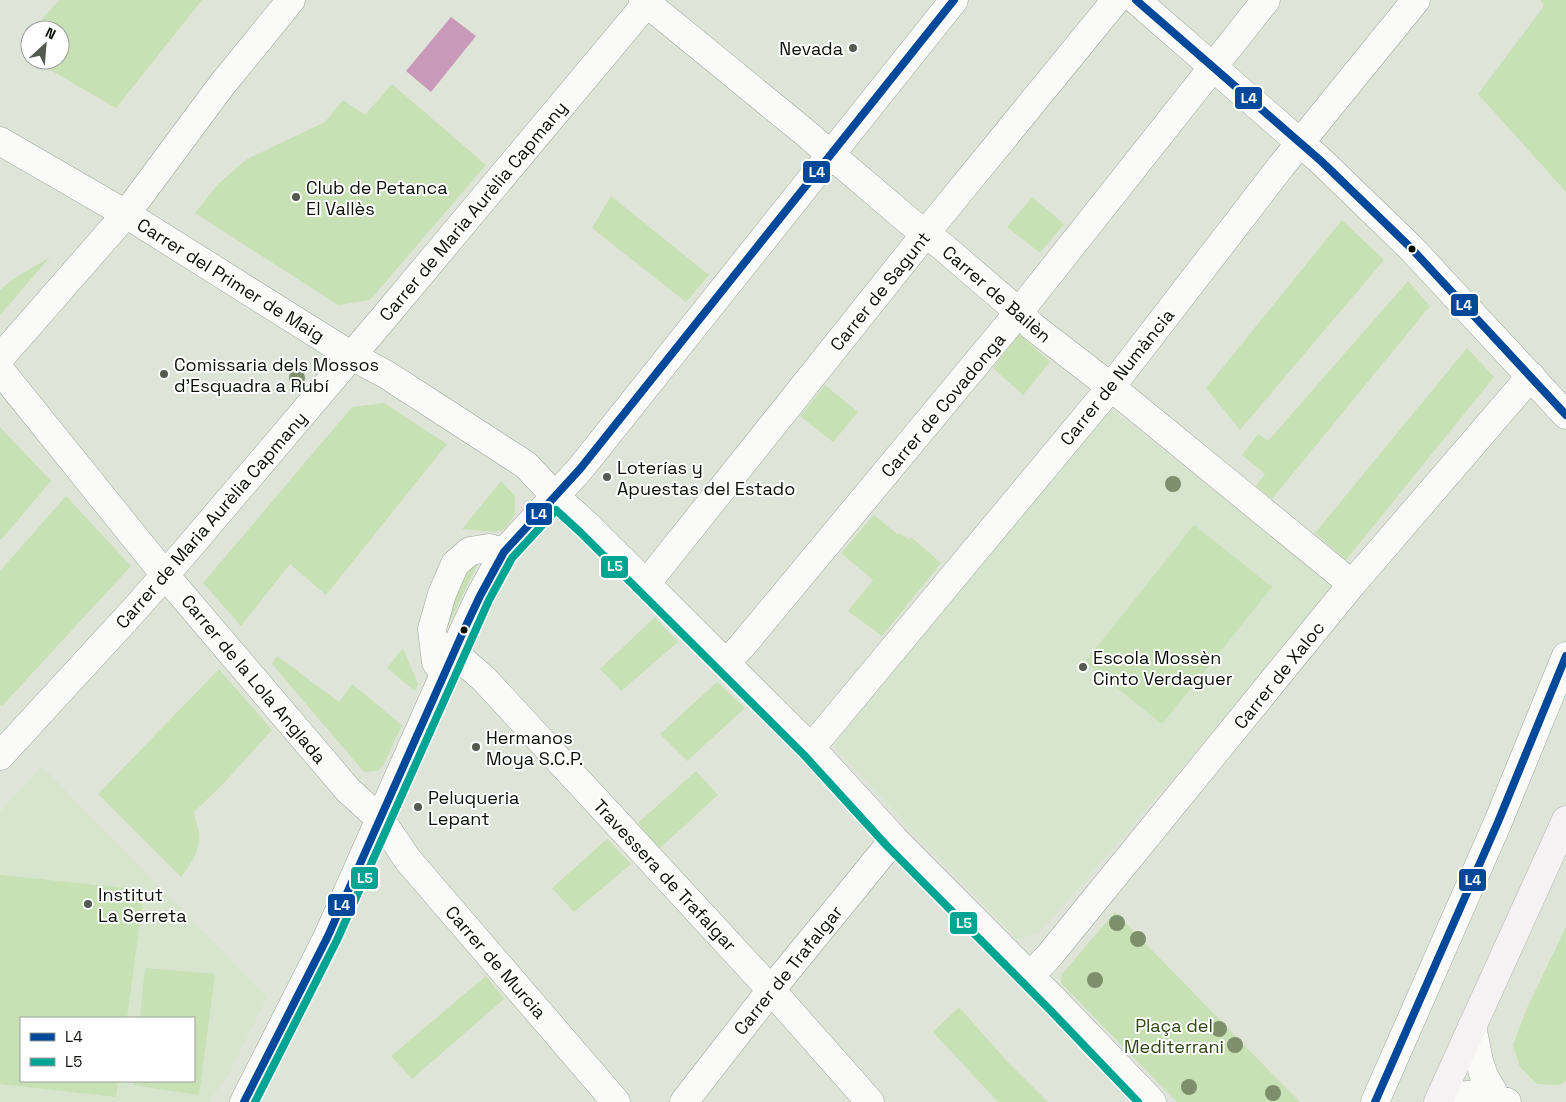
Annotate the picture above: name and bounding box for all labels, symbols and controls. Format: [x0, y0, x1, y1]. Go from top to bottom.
north arrow [20, 20, 70, 70]
text: N [43, 23, 59, 43]
place label: Nevada [779, 37, 843, 60]
marker: Nevada [847, 42, 859, 54]
line badge: L4 [1234, 86, 1263, 110]
text: L4 [1241, 89, 1257, 107]
street label: Carrer de Maria Aurèlia Capmany [374, 96, 572, 326]
line badge: L4 [802, 160, 831, 184]
text: L4 [809, 163, 825, 181]
place label: Club de Petanca El Vallès [306, 176, 448, 220]
marker: Club de Petanca El Vallès [290, 191, 302, 203]
street label: Carrer del Primer de Maig [133, 213, 329, 347]
street label: Carrer de Sagunt [825, 227, 935, 355]
street label: Carrer de Bailèn [938, 240, 1056, 348]
unlabelled marker [1407, 244, 1417, 254]
line badge: L4 [1450, 293, 1479, 317]
text: L4 [1456, 296, 1472, 314]
street label: Carrer de Numància [1055, 304, 1179, 450]
street label: Carrer de Covadonga [876, 328, 1010, 482]
place label: Comissaria dels Mossos d'Esquadra a Rubí [174, 353, 379, 397]
marker: Comissaria dels Mossos d'Esquadra a Rubí [158, 368, 170, 380]
street label: Carrer de Maria Aurèlia Capmany [110, 407, 312, 633]
place label: Loterías y Apuestas del Estado [617, 456, 795, 500]
marker: Loterías y Apuestas del Estado [601, 471, 613, 483]
line badge: L4 [525, 502, 553, 526]
text: L4 [531, 505, 547, 523]
line badge: L5 [600, 555, 629, 579]
text: L5 [607, 557, 623, 575]
street label: Carrer de la Lola Anglada [176, 590, 332, 768]
street label: Carrer de Xaloc [1228, 616, 1330, 734]
unlabelled marker [459, 625, 469, 635]
place label: Escola Mossèn Cinto Verdaguer [1093, 646, 1233, 690]
marker: Escola Mossèn Cinto Verdaguer [1077, 661, 1089, 673]
place label: Hermanos Moya S.C.P. [486, 726, 583, 770]
marker: Hermanos Moya S.C.P. [470, 741, 482, 753]
place label: Peluqueria Lepant [428, 786, 519, 830]
street label: Travessera de Trafalgar [588, 794, 742, 956]
marker: Peluqueria Lepant [412, 801, 424, 813]
line badge: L5 [350, 866, 379, 890]
line badge: L4 [1458, 868, 1487, 892]
text: L5 [357, 869, 373, 887]
text: L4 [1465, 871, 1481, 889]
place label: Institut La Serreta [98, 883, 187, 927]
line badge: L4 [327, 893, 356, 917]
text: L4 [334, 896, 350, 914]
marker: Institut La Serreta [82, 898, 94, 910]
street label: Carrer de Trafalgar [729, 900, 848, 1040]
street label: Carrer de Murcia [441, 901, 551, 1023]
line badge: L5 [949, 911, 978, 935]
text: L5 [956, 914, 972, 932]
park label: Plaça del Mediterrani [1124, 1014, 1224, 1058]
legend [20, 1017, 195, 1082]
text: L4 [65, 1027, 83, 1046]
text: L5 [65, 1052, 82, 1071]

